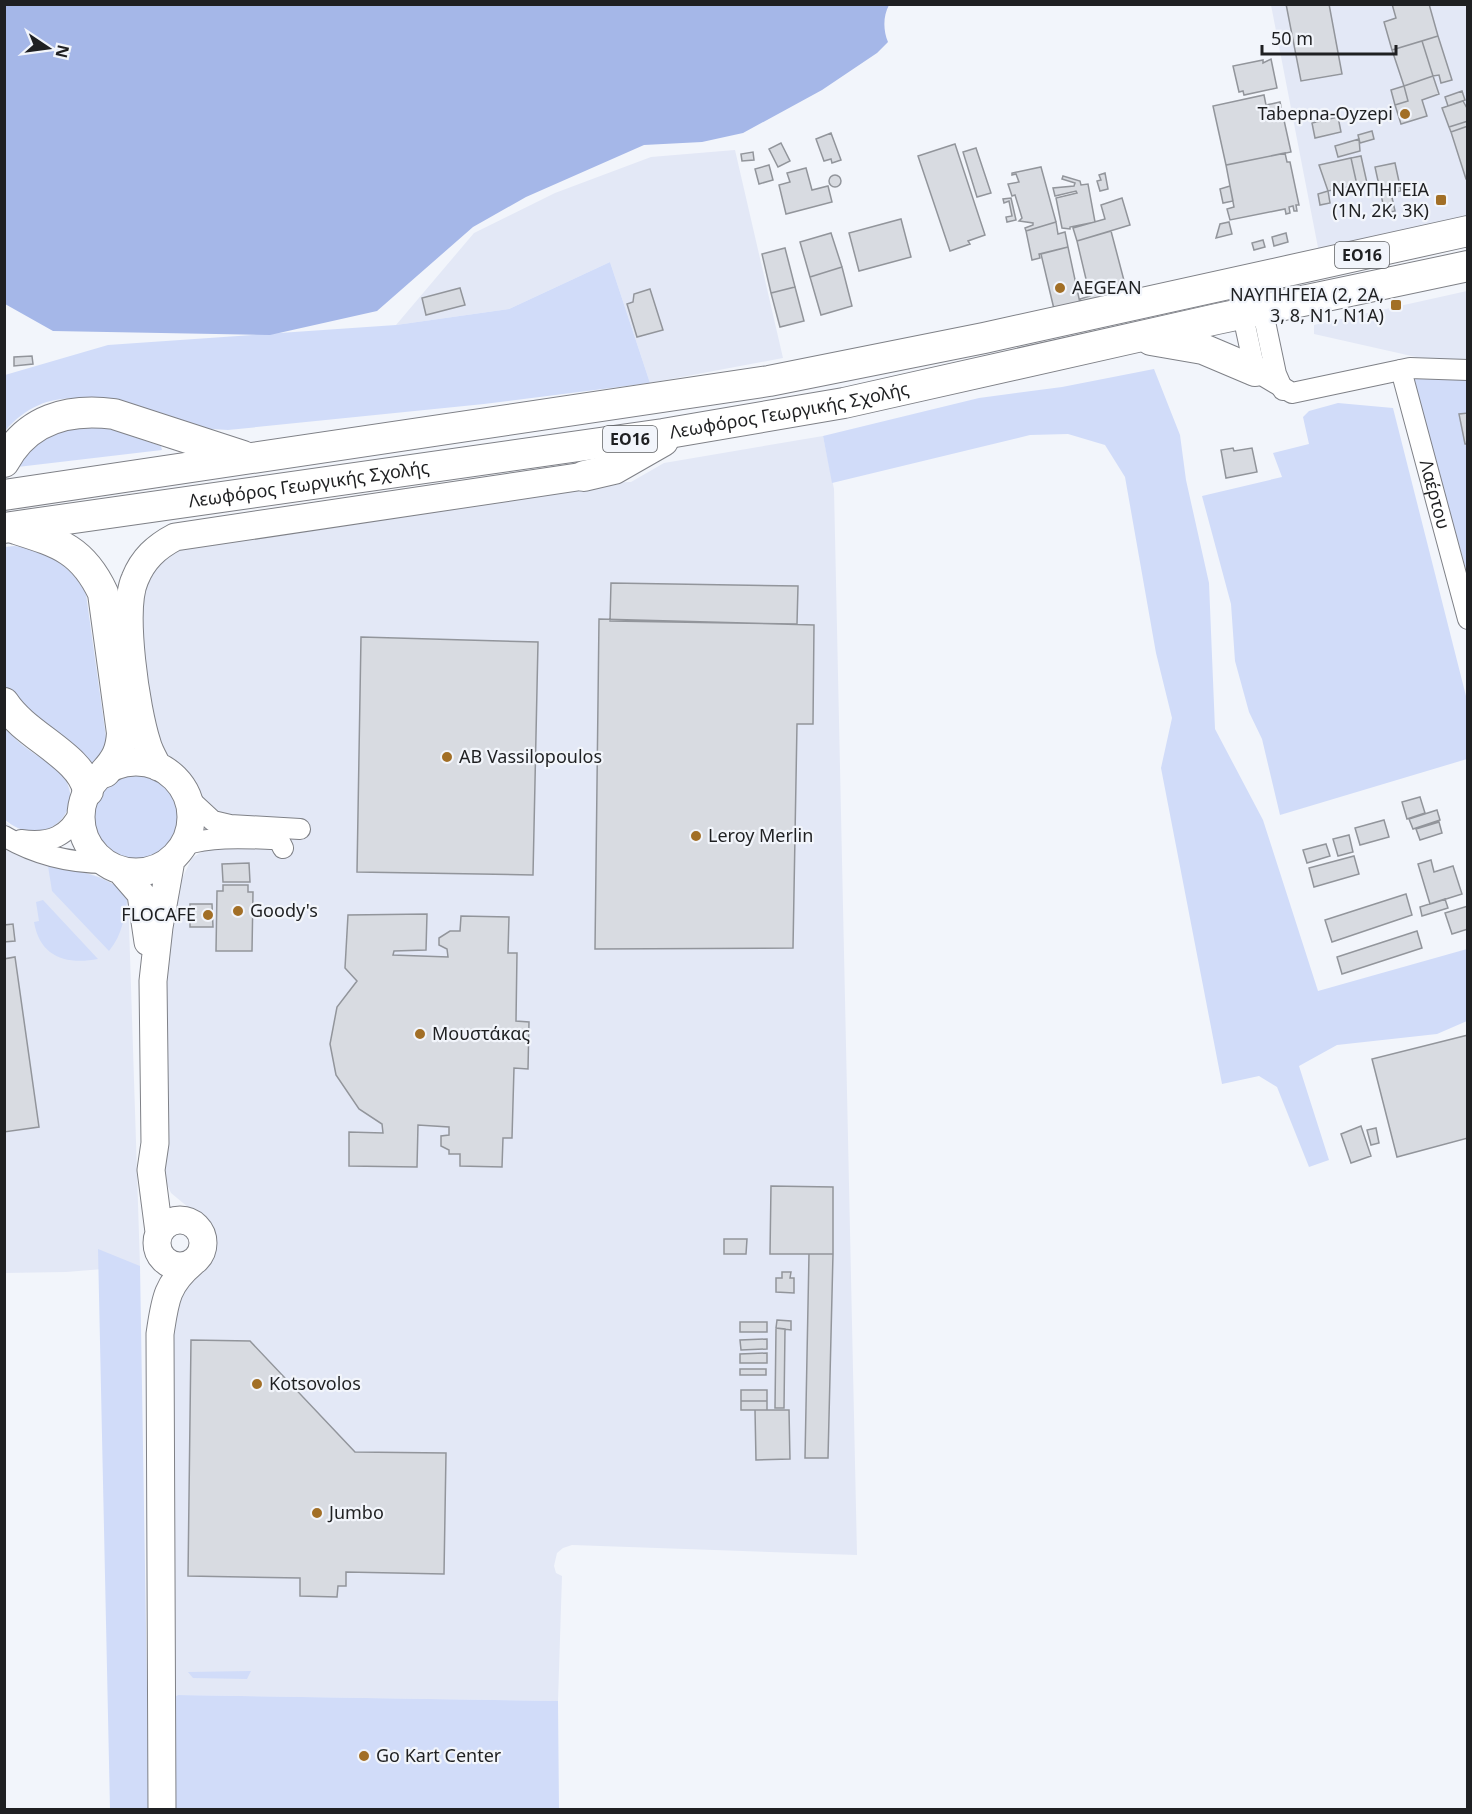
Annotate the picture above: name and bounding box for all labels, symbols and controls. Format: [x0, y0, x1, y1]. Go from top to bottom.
north arrow [18, 18, 78, 78]
scale bar [1262, 18, 1396, 56]
text: 50 m [1271, 26, 1313, 50]
text: N [50, 43, 75, 60]
place label: Tabepna-Oyzepi [1257, 101, 1393, 125]
marker: Tabepna-Oyzepi [1398, 107, 1412, 121]
place label: ΝΑΥΠΗΓΕΙΑ (1Ν, 2Κ, 3Κ) [1332, 177, 1429, 222]
marker: ΝΑΥΠΗΓΕΙΑ (1Ν, 2Κ, 3Κ) [1434, 193, 1448, 207]
road number: ΕΟ16 [1335, 242, 1389, 268]
place label: AEGEAN [1072, 275, 1142, 299]
marker: AEGEAN [1053, 281, 1067, 295]
place label: ΝΑΥΠΗΓΕΙΑ (2, 2Α, 3, 8, Ν1, Ν1Α) [1230, 282, 1384, 327]
marker: ΝΑΥΠΗΓΕΙΑ (2, 2Α, 3, 8, Ν1, Ν1Α) [1389, 298, 1403, 312]
street label: Λεωφόρος Γεωργικής Σχολής [668, 376, 911, 444]
road number: ΕΟ16 [603, 426, 657, 452]
street label: Λεωφόρος Γεωργικής Σχολής [187, 454, 431, 513]
street label: Λαέρτου [1415, 457, 1456, 532]
place label: AB Vassilopoulos [459, 744, 602, 768]
marker: AB Vassilopoulos [440, 750, 454, 764]
place label: Leroy Merlin [708, 823, 813, 847]
marker: Leroy Merlin [689, 829, 703, 843]
place label: Goody's [250, 898, 318, 922]
place label: FLOCAFE [121, 902, 196, 926]
marker: Goody's [231, 904, 245, 918]
marker: FLOCAFE [201, 908, 215, 922]
place label: Μουστάκας [432, 1021, 530, 1045]
marker: Μουστάκας [413, 1027, 427, 1041]
place label: Kotsovolos [269, 1371, 361, 1395]
marker: Kotsovolos [250, 1377, 264, 1391]
place label: Jumbo [327, 1500, 384, 1524]
marker: Jumbo [310, 1506, 324, 1520]
place label: Go Kart Center [376, 1743, 502, 1767]
marker: Go Kart Center [357, 1749, 371, 1763]

